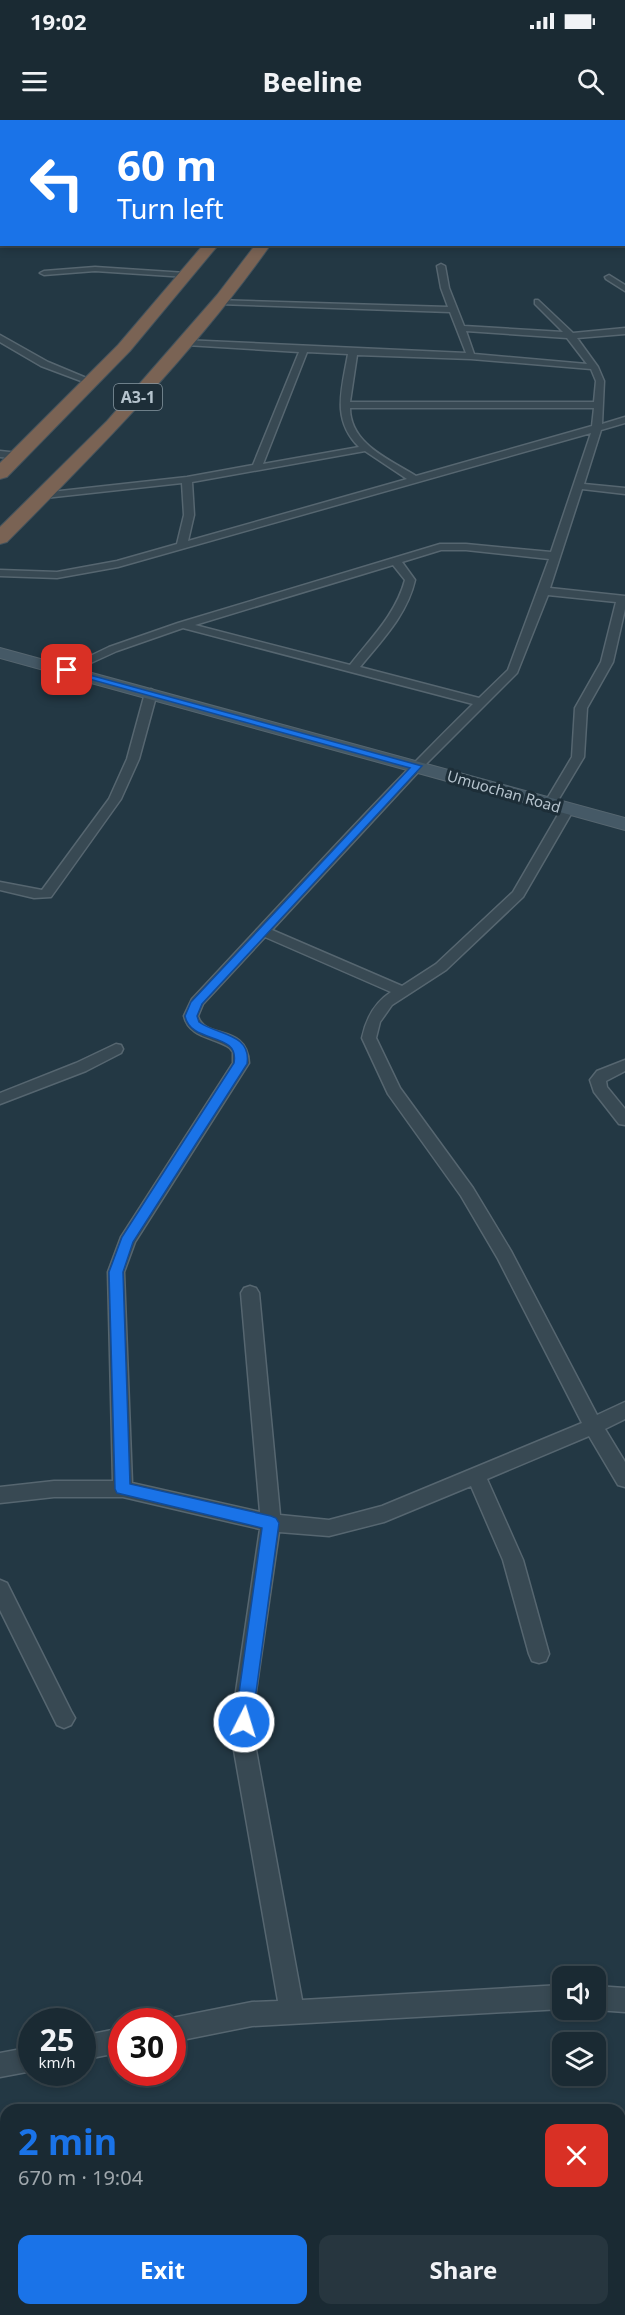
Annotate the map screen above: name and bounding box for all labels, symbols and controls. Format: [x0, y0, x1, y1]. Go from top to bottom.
text: 19:02 [30, 6, 87, 36]
text: Beeline [263, 63, 362, 100]
icon: menu [18, 65, 51, 98]
icon: search [574, 65, 607, 98]
text: 60 m [117, 136, 217, 193]
icon: left [18, 144, 96, 222]
text: Turn left [117, 190, 223, 227]
road number: A3-1 [114, 384, 162, 410]
pin [41, 644, 92, 695]
icon: arrive [50, 653, 83, 686]
street label: Umuochan Road [445, 765, 563, 817]
position arrow [212, 1690, 276, 1754]
map controls [552, 1966, 606, 2086]
button: sound [552, 1966, 606, 2020]
speed limit sign: 30 [108, 2008, 186, 2086]
text: 25 [40, 2019, 74, 2060]
button: layers [552, 2032, 606, 2086]
text: km/h [39, 2052, 75, 2072]
text: 2 min [18, 2117, 117, 2166]
button: close [545, 2124, 608, 2187]
text: 670 m · 19:04 [18, 2164, 143, 2191]
button: Exit [18, 2235, 307, 2304]
button: Share [319, 2235, 608, 2304]

